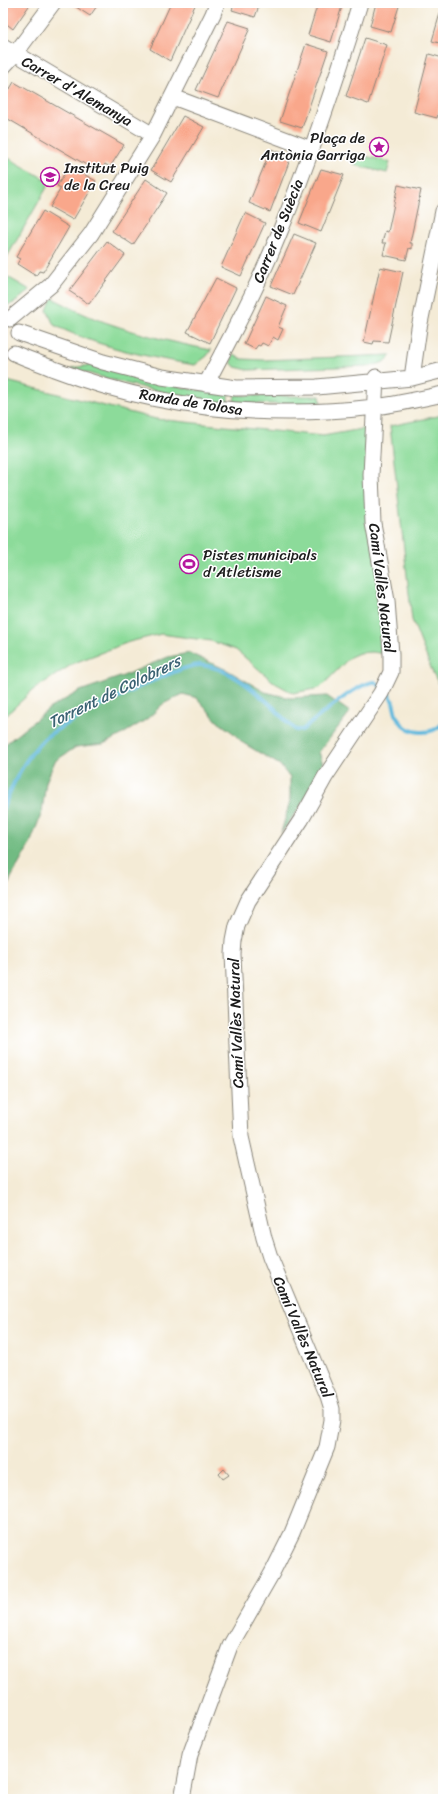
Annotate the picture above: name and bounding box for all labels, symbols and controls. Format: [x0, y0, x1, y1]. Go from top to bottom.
street label: Carrer d'Alemanya [16, 49, 138, 134]
place label: Plaça de Antònia Garriga [260, 125, 365, 168]
place icon: Plaça de Antònia Garriga [368, 136, 390, 158]
place label: Institut Puig de la Creu [63, 155, 149, 198]
school or university icon: Institut Puig de la Creu [39, 166, 61, 188]
street label: Carrer de Suècia [245, 175, 311, 287]
street label: Ronda de Tolosa [138, 381, 245, 423]
street label: Camí Vallès Natural [361, 522, 403, 655]
place label: Pistes municipals d'Atletisme [203, 542, 318, 585]
sports icon: Pistes municipals d'Atletisme [178, 553, 200, 575]
water label: Torrent de Colobrers [43, 646, 188, 736]
street label: Camí Vallès Natural [221, 957, 251, 1089]
street label: Camí Vallès Natural [266, 1272, 341, 1403]

